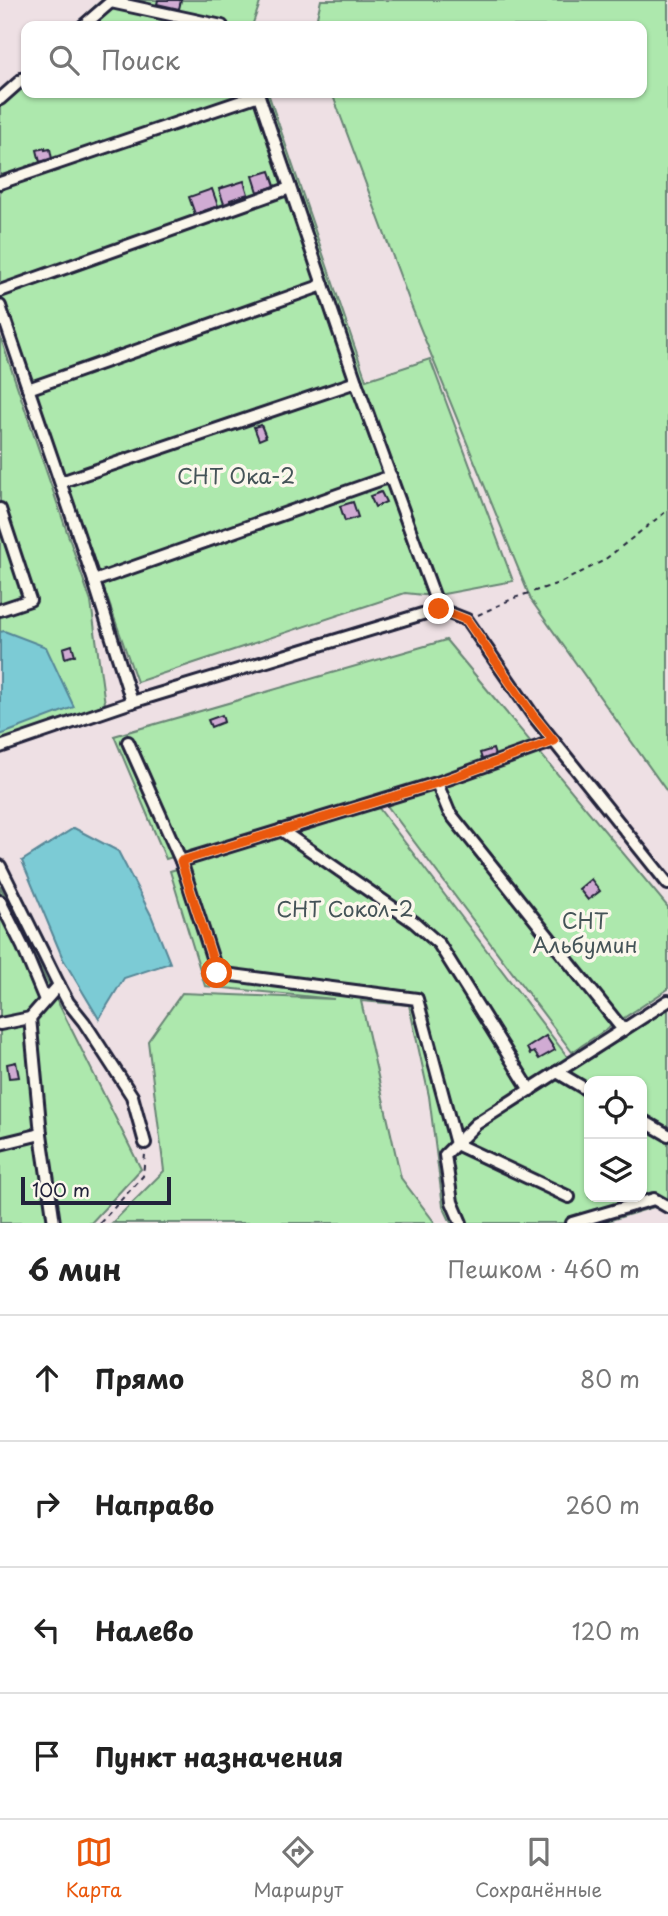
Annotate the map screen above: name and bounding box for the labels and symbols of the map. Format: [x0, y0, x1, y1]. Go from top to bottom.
park label: СНТ Ока-2 [177, 459, 295, 491]
route end [423, 593, 454, 624]
park label: СНТ Сокол-2 [276, 892, 414, 924]
park label: СНТ Альбумин [532, 904, 638, 960]
route start [201, 957, 232, 988]
scale bar [21, 1174, 172, 1206]

